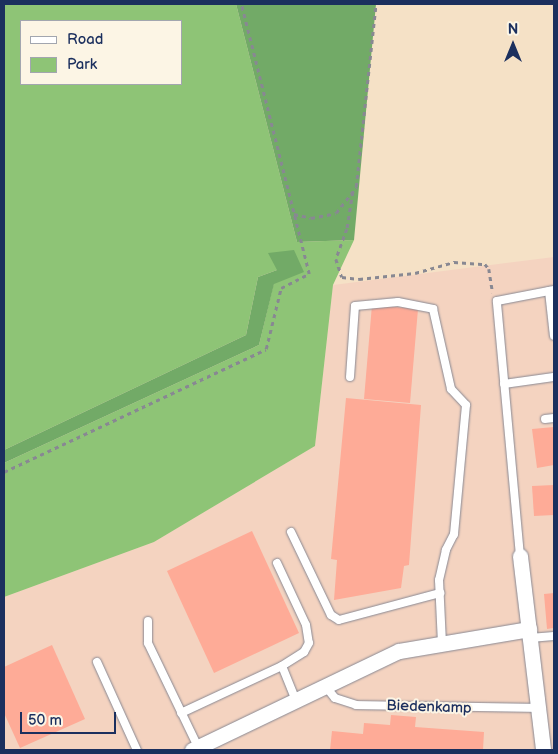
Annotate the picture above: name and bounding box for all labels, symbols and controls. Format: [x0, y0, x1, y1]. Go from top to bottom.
legend [20, 20, 182, 85]
north arrow [488, 20, 538, 70]
text: N [508, 21, 518, 38]
text: Road [67, 30, 103, 49]
text: Park [67, 55, 97, 74]
street label: Biedenkamp [386, 697, 472, 717]
scale bar [22, 702, 119, 734]
text: 50 m [28, 711, 62, 730]

